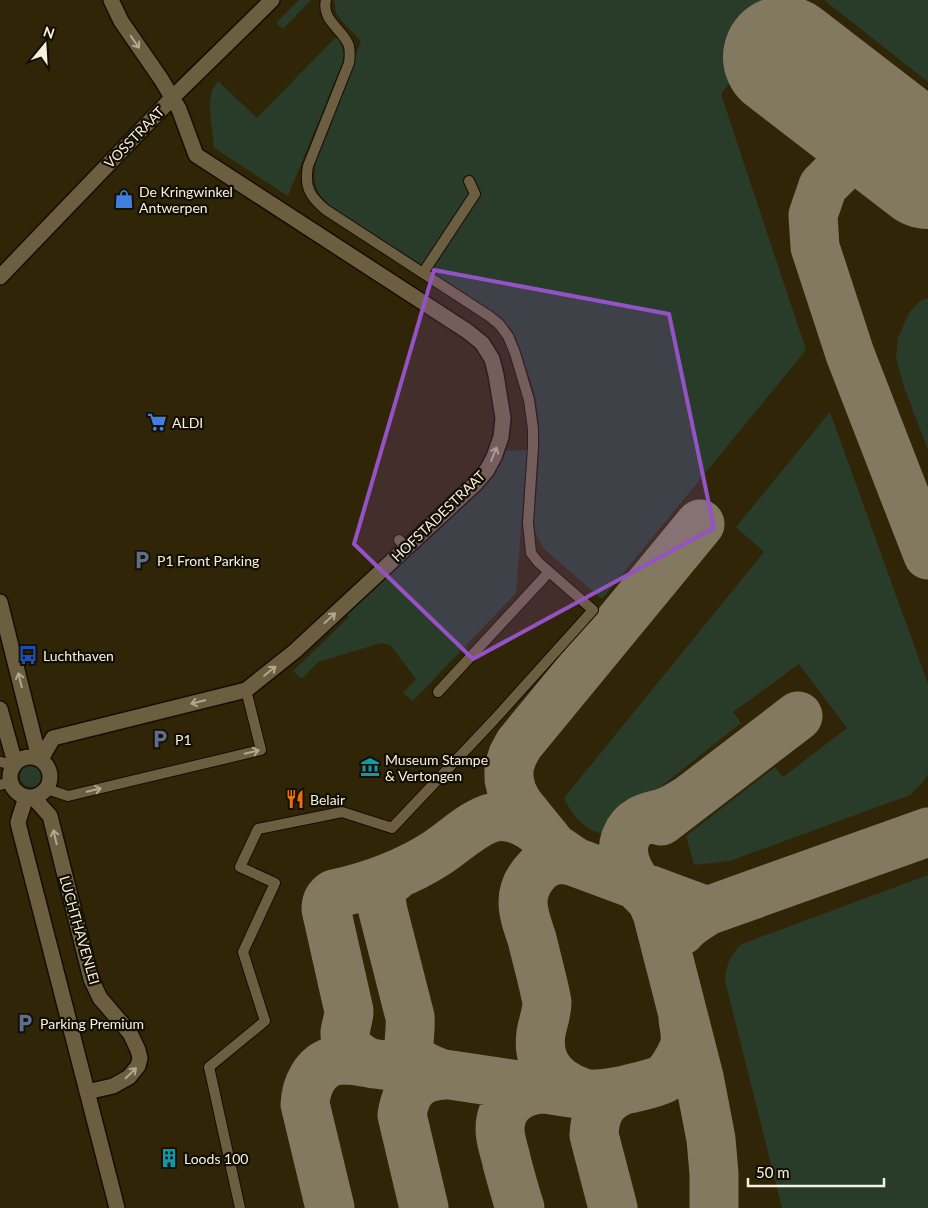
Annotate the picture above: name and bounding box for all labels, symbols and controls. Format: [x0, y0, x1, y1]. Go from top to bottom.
north arrow [20, 20, 70, 70]
text: N [41, 22, 57, 42]
one-way arrow [130, 35, 140, 49]
street label: VOSSTRAAT [100, 102, 168, 171]
place label: De Kringwinkel Antwerpen [139, 183, 233, 216]
shop icon: De Kringwinkel Antwerpen [113, 188, 135, 210]
supermarket icon: ALDI [146, 411, 168, 433]
place label: ALDI [172, 414, 203, 431]
one-way arrow [491, 447, 500, 462]
street label: HOFSTADESTRAAT [388, 466, 489, 565]
parking icon: P1 Front Parking [131, 549, 153, 571]
place label: P1 Front Parking [157, 552, 259, 569]
one-way arrow [324, 612, 337, 624]
bus stop icon: Luchthaven [17, 644, 39, 666]
place label: Luchthaven [43, 647, 114, 664]
one-way arrow [263, 665, 276, 676]
one-way arrow [14, 672, 24, 688]
one-way arrow [191, 698, 207, 707]
parking icon: P1 [149, 728, 171, 750]
place label: P1 [175, 731, 192, 748]
one-way arrow [243, 747, 259, 756]
place label: Museum Stampe & Vertongen [385, 751, 488, 784]
museum icon: Museum Stampe & Vertongen [359, 756, 381, 778]
one-way arrow [85, 785, 101, 794]
restaurant icon: Belair [284, 788, 306, 810]
place label: Belair [310, 791, 345, 808]
one-way arrow [50, 830, 59, 846]
street label: LUCHTHAVENLEI [56, 874, 104, 986]
parking icon: Parking Premium [14, 1012, 36, 1034]
place label: Parking Premium [40, 1015, 144, 1032]
one-way arrow [124, 1067, 137, 1079]
building icon: Loods 100 [158, 1147, 180, 1169]
place label: Loods 100 [184, 1150, 248, 1167]
scale bar [748, 1156, 884, 1188]
text: 50 m [756, 1163, 790, 1181]

